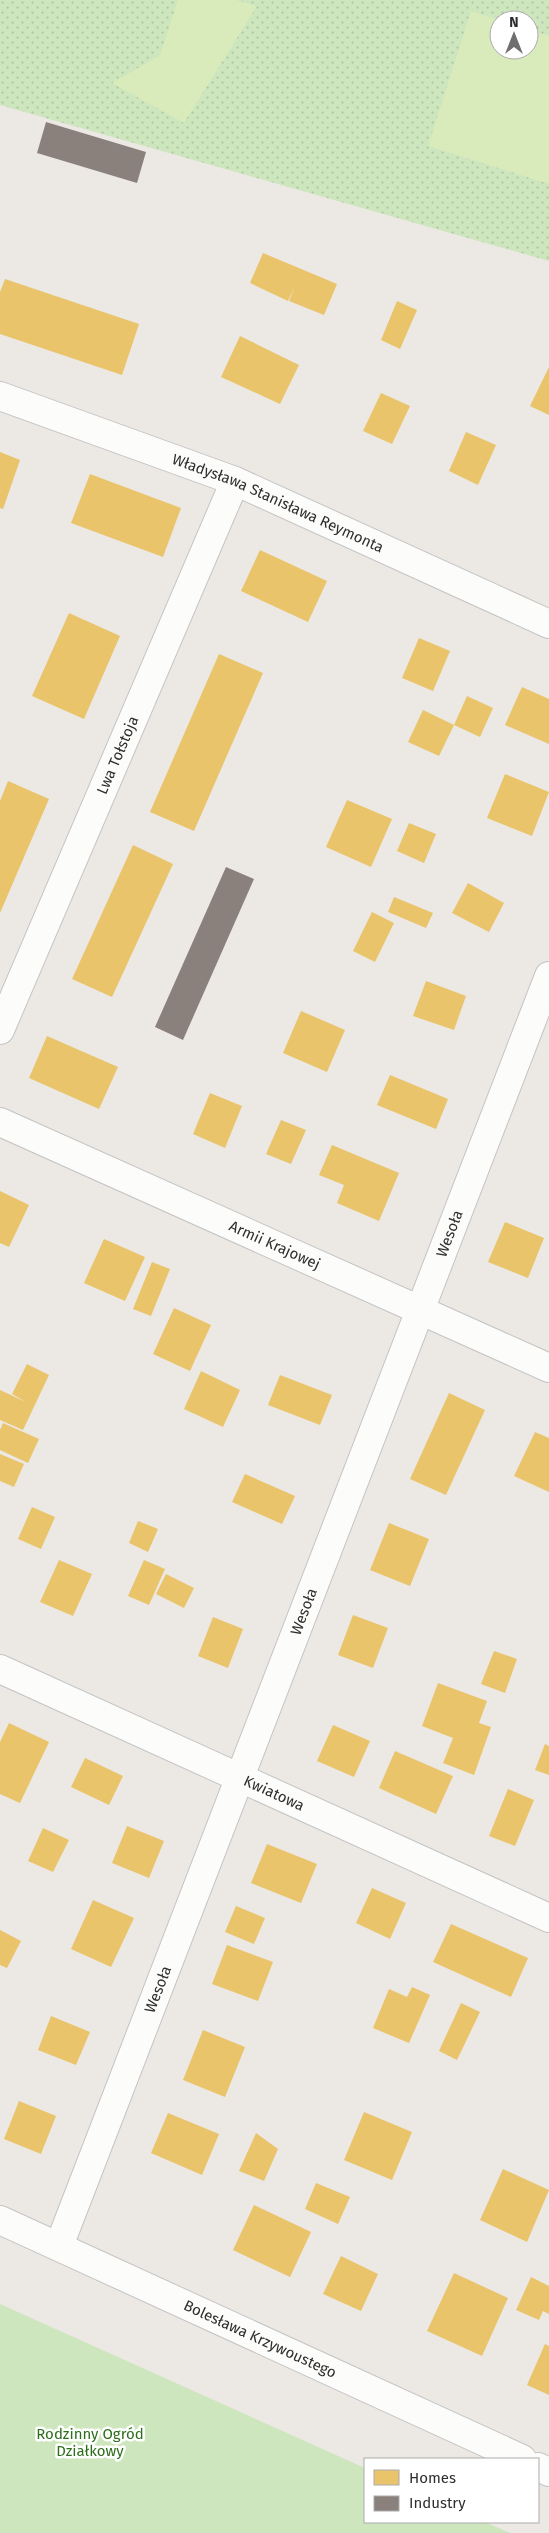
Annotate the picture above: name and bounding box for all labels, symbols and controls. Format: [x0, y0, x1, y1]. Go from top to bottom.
north arrow [489, 10, 539, 60]
text: N [509, 14, 519, 31]
street label: Władysława Stanisława Reymonta [170, 450, 387, 557]
street label: Lwa Tołstoja [93, 713, 142, 797]
street label: Wesoła [432, 1208, 467, 1260]
street label: Armii Krajowej [226, 1217, 323, 1273]
street label: Wesoła [287, 1586, 321, 1638]
street label: Kwiatowa [241, 1772, 307, 1815]
street label: Wesoła [141, 1963, 175, 2015]
street label: Bolesława Krzywoustego [181, 2296, 339, 2382]
park label: Rodzinny Ogród Działkowy [36, 2425, 144, 2460]
legend [364, 2458, 539, 2523]
text: Homes [409, 2469, 456, 2487]
text: Industry [409, 2494, 466, 2512]

